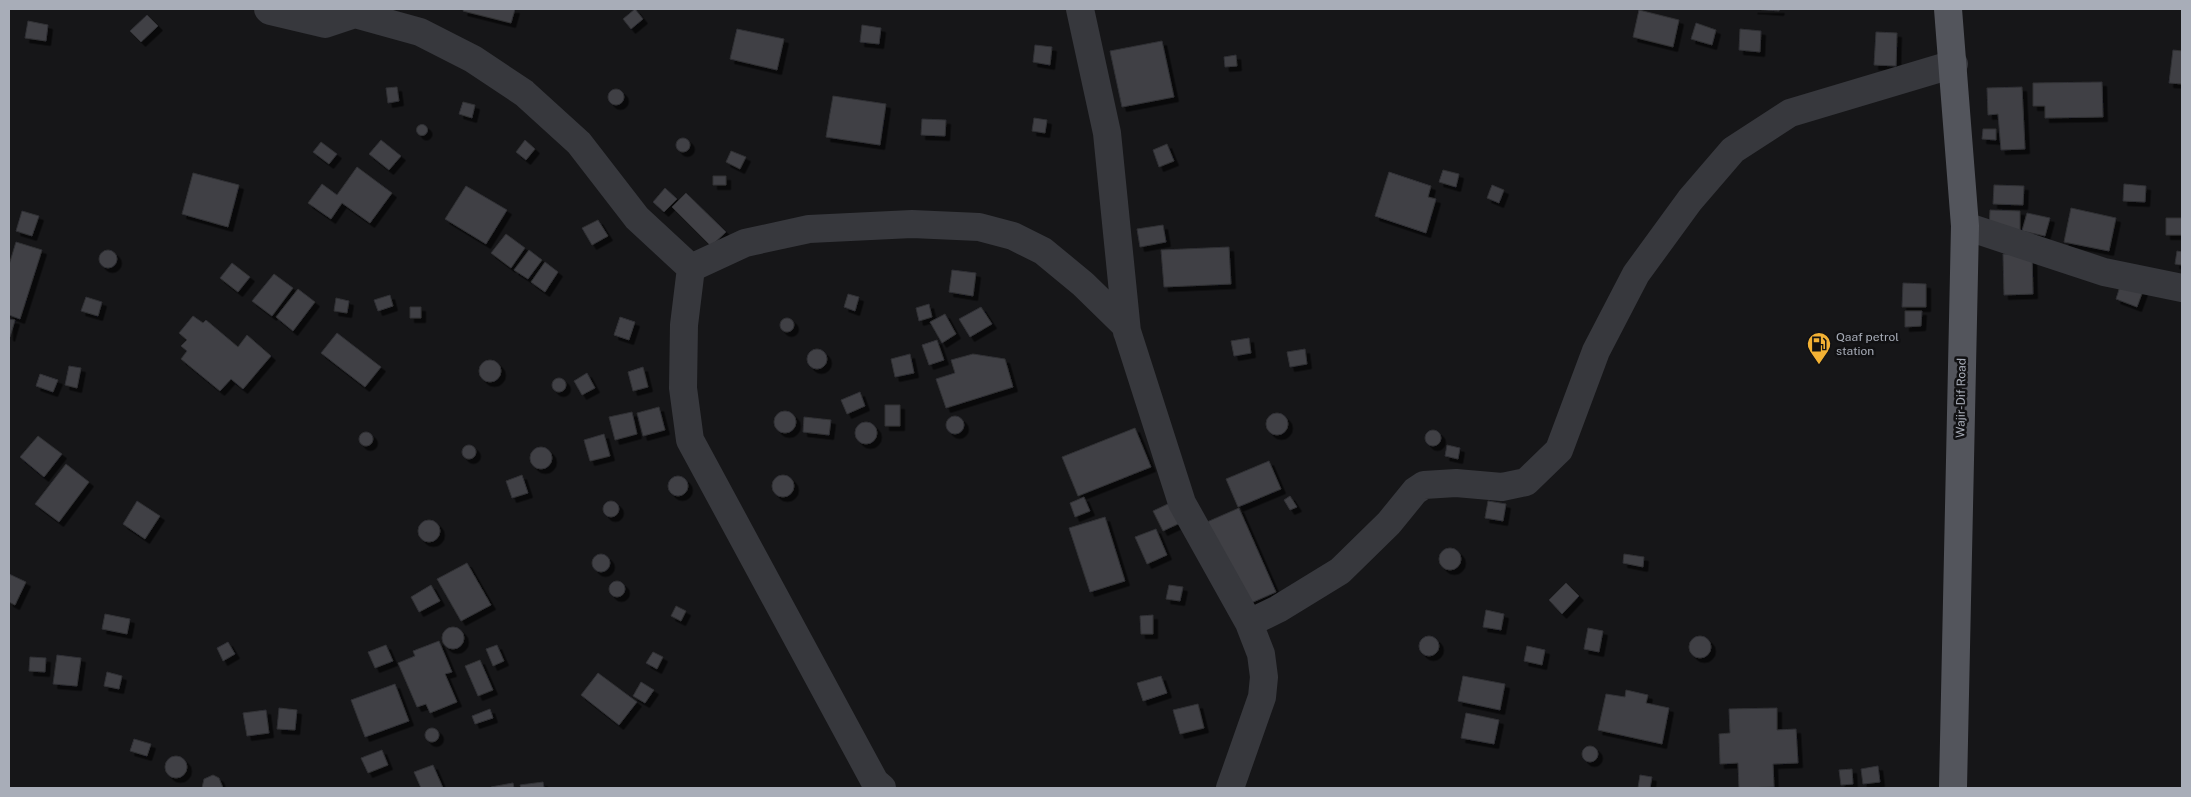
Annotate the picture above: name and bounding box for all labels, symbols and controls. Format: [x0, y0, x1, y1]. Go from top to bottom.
place label: Qaaf petrol station [1836, 330, 1899, 358]
fuel station icon: Qaaf petrol station [1806, 331, 1832, 365]
street label: Wajir-Dif Road [1953, 358, 1969, 438]

